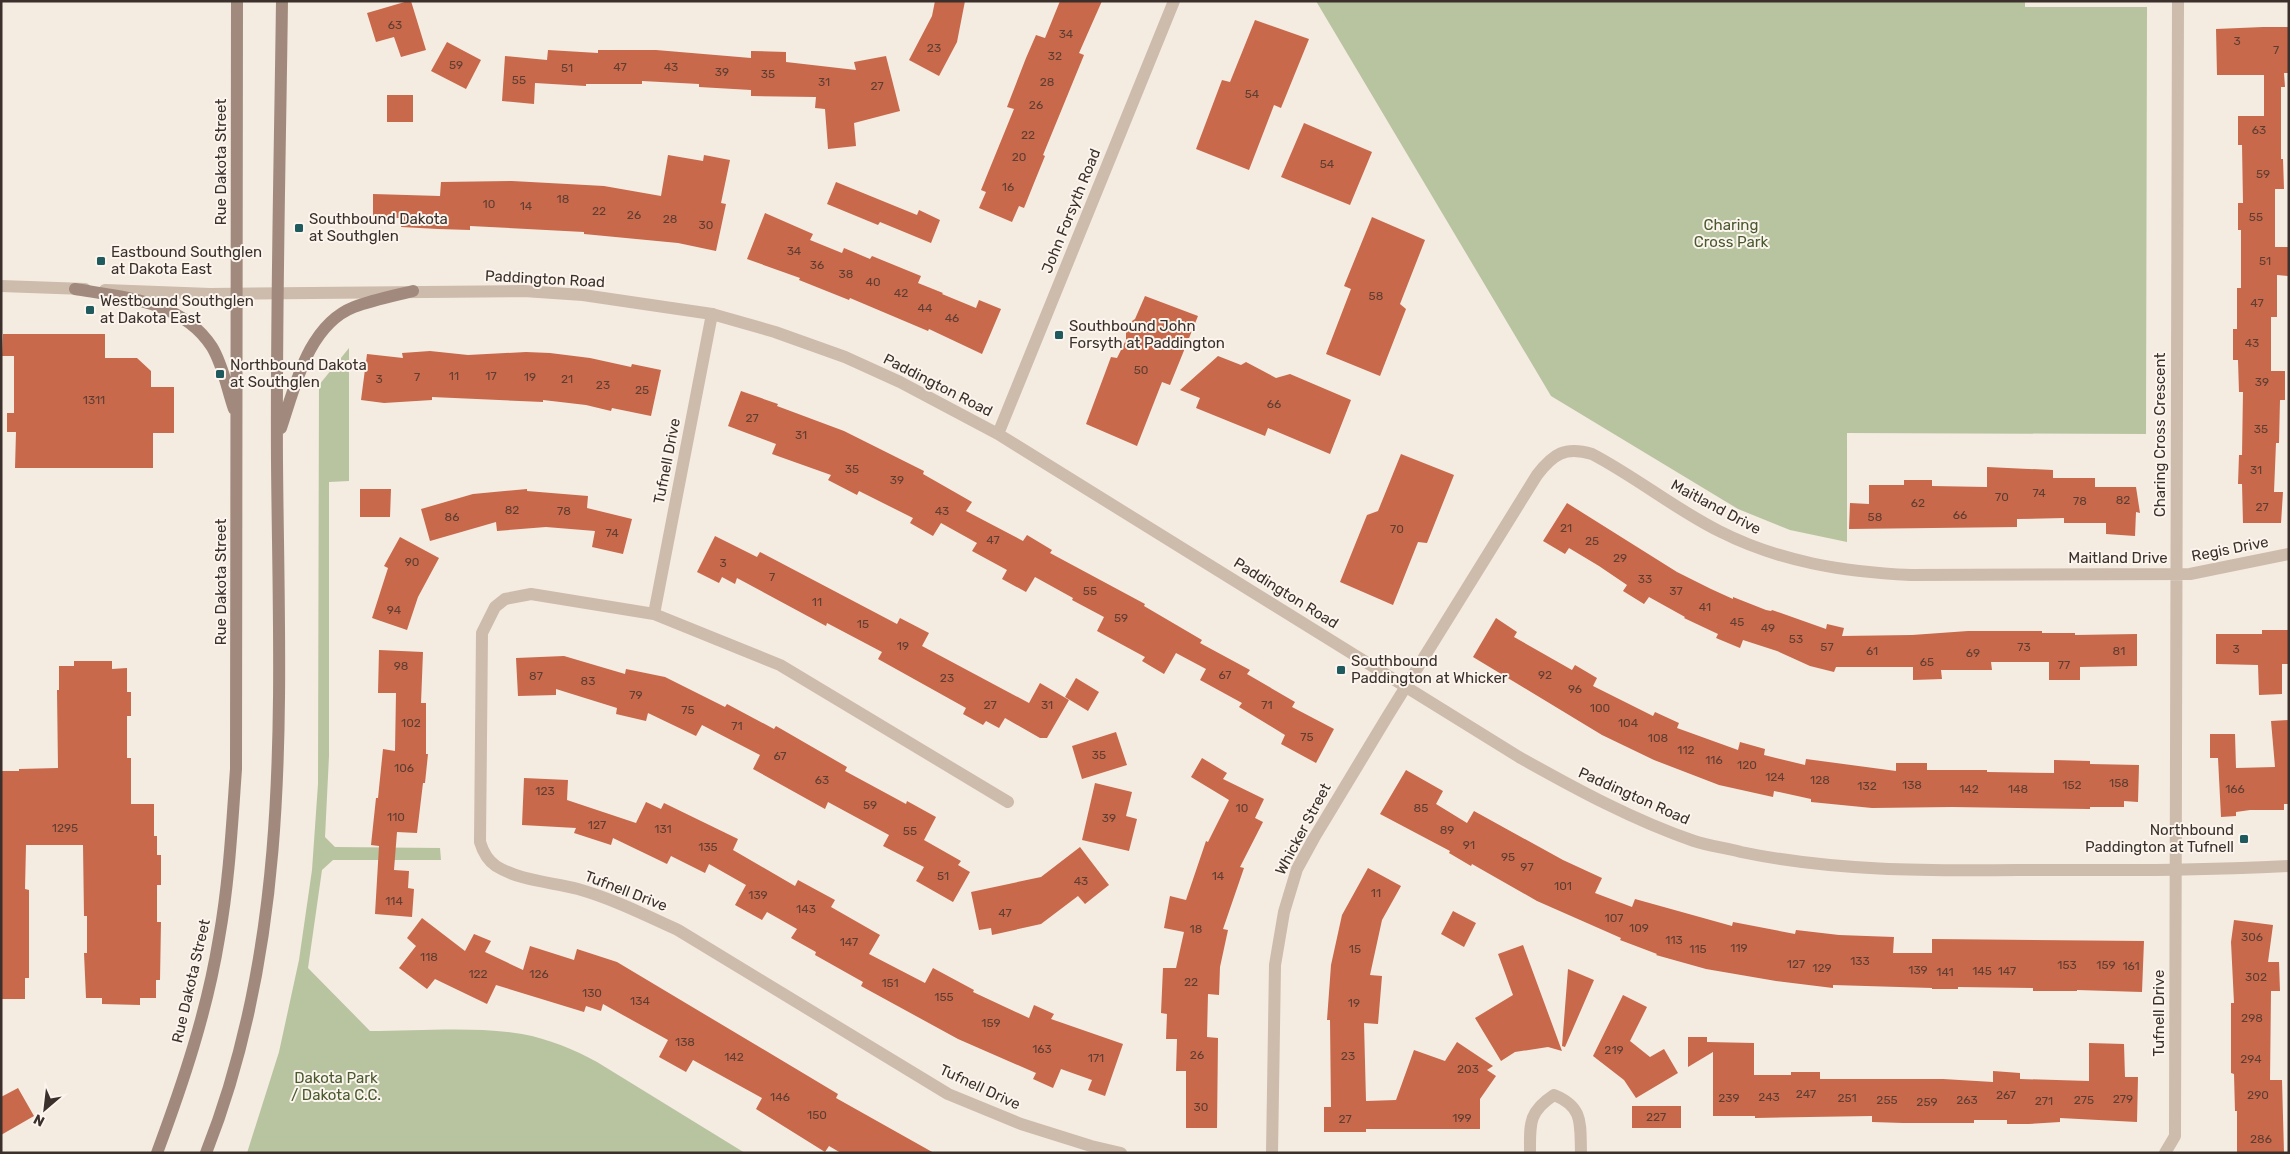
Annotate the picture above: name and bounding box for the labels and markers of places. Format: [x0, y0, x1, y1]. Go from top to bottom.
place label: Southbound Dakota at Southglen [309, 210, 448, 245]
marker: Southbound Dakota at Southglen [293, 222, 305, 234]
place label: Eastbound Southglen at Dakota East [111, 243, 262, 278]
marker: Eastbound Southglen at Dakota East [95, 255, 107, 267]
place label: Westbound Southglen at Dakota East [100, 292, 254, 327]
marker: Westbound Southglen at Dakota East [84, 304, 96, 316]
place label: Southbound John Forsyth at Paddington [1069, 317, 1225, 352]
marker: Southbound John Forsyth at Paddington [1053, 329, 1065, 341]
place label: Northbound Dakota at Southglen [230, 356, 367, 391]
marker: Northbound Dakota at Southglen [214, 368, 226, 380]
place label: Southbound Paddington at Whicker [1351, 652, 1508, 687]
marker: Southbound Paddington at Whicker [1335, 664, 1347, 676]
place label: Northbound Paddington at Tufnell [2085, 821, 2234, 856]
marker: Northbound Paddington at Tufnell [2238, 833, 2250, 845]

